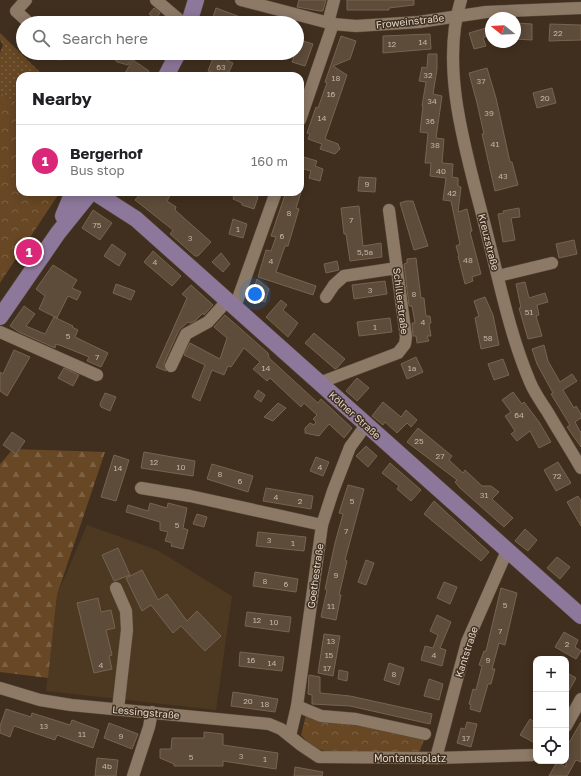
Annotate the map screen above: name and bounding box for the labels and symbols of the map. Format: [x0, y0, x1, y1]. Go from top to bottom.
street label: Froweinstraße [375, 11, 445, 31]
north arrow [485, 12, 521, 48]
house number: 22 [553, 28, 563, 38]
house number: 14 [419, 37, 427, 47]
house number: 12 [388, 39, 397, 49]
house number: 63 [216, 62, 226, 72]
house number: 32 [423, 70, 433, 80]
house number: 18 [332, 73, 340, 83]
house number: 37 [477, 76, 485, 86]
house number: 16 [327, 89, 336, 99]
house number: 20 [540, 93, 550, 103]
house number: 34 [427, 96, 437, 106]
house number: 39 [484, 108, 494, 118]
house number: 14 [318, 113, 326, 123]
house number: 36 [425, 116, 435, 126]
house number: 41 [491, 139, 499, 149]
house number: 38 [430, 140, 440, 150]
house number: 40 [436, 166, 446, 176]
house number: 43 [498, 171, 508, 181]
house number: 9 [365, 179, 370, 189]
house number: 42 [447, 188, 457, 198]
house number: 8 [287, 208, 292, 218]
street label: Kreuzstraße [476, 212, 502, 272]
house number: 7 [349, 215, 353, 225]
house number: 75 [93, 220, 102, 230]
house number: 1 [236, 224, 240, 234]
house number: 6 [280, 231, 285, 241]
house number: 3 [188, 233, 193, 243]
pin: 1 [16, 237, 42, 267]
house number: 5,5a [357, 247, 373, 257]
house number: 48 [463, 255, 473, 265]
house number: 4 [269, 256, 274, 266]
house number: 4 [153, 257, 158, 267]
street label: Schillerstraße [391, 267, 411, 335]
your location [245, 284, 265, 304]
house number: 3 [368, 285, 373, 295]
house number: 8 [412, 289, 417, 299]
house number: 51 [525, 307, 533, 317]
house number: 4 [421, 317, 426, 327]
house number: 1 [373, 322, 377, 332]
house number: 5 [66, 331, 71, 341]
house number: 58 [483, 333, 493, 343]
house number: 7 [95, 352, 99, 362]
house number: 14 [262, 363, 270, 373]
house number: 1a [408, 363, 416, 373]
street label: Kölner Straße [327, 389, 384, 442]
house number: 64 [514, 410, 524, 420]
house number: 25 [414, 436, 424, 446]
house number: 27 [436, 451, 444, 461]
house number: 12 [150, 457, 159, 467]
house number: 10 [177, 462, 185, 472]
house number: 4 [318, 462, 323, 472]
house number: 14 [114, 463, 122, 473]
house number: 8 [218, 469, 223, 479]
house number: 72 [553, 471, 562, 481]
house number: 6 [238, 476, 243, 486]
house number: 31 [480, 490, 488, 500]
house number: 4 [274, 492, 279, 502]
house number: 2 [298, 496, 303, 506]
house number: 5 [350, 496, 355, 506]
house number: 5 [175, 520, 180, 530]
house number: 7 [344, 526, 348, 536]
house number: 3 [267, 535, 272, 545]
house number: 1 [291, 538, 295, 548]
street label: Goethestraße [305, 543, 326, 609]
house number: 9 [334, 570, 339, 580]
house number: 8 [263, 576, 268, 586]
house number: 6 [284, 579, 289, 589]
house number: 5 [503, 600, 508, 610]
house number: 11 [327, 601, 335, 611]
house number: 12 [253, 615, 262, 625]
house number: 10 [270, 617, 278, 627]
street label: Kantstraße [452, 625, 480, 679]
house number: 7 [498, 626, 502, 636]
house number: 13 [327, 636, 336, 646]
house number: 2 [565, 639, 570, 649]
house number: 15 [325, 650, 334, 660]
house number: 4 [432, 650, 437, 660]
house number: 16 [247, 655, 256, 665]
house number: 9 [486, 655, 491, 665]
house number: 14 [268, 658, 276, 668]
house number: 4 [99, 660, 104, 670]
house number: 17 [323, 663, 331, 673]
house number: 8 [392, 669, 397, 679]
house number: 20 [243, 696, 253, 706]
house number: 18 [261, 699, 269, 709]
street label: Lessingstraße [112, 703, 180, 721]
house number: 13 [40, 721, 49, 731]
house number: 11 [78, 729, 86, 739]
house number: 9 [119, 731, 124, 741]
house number: 17 [462, 733, 470, 743]
house number: 3 [239, 751, 244, 761]
house number: 5 [189, 752, 194, 762]
street label: Montanusplatz [374, 752, 446, 764]
house number: 1 [263, 754, 267, 764]
house number: 4b [102, 761, 112, 771]

